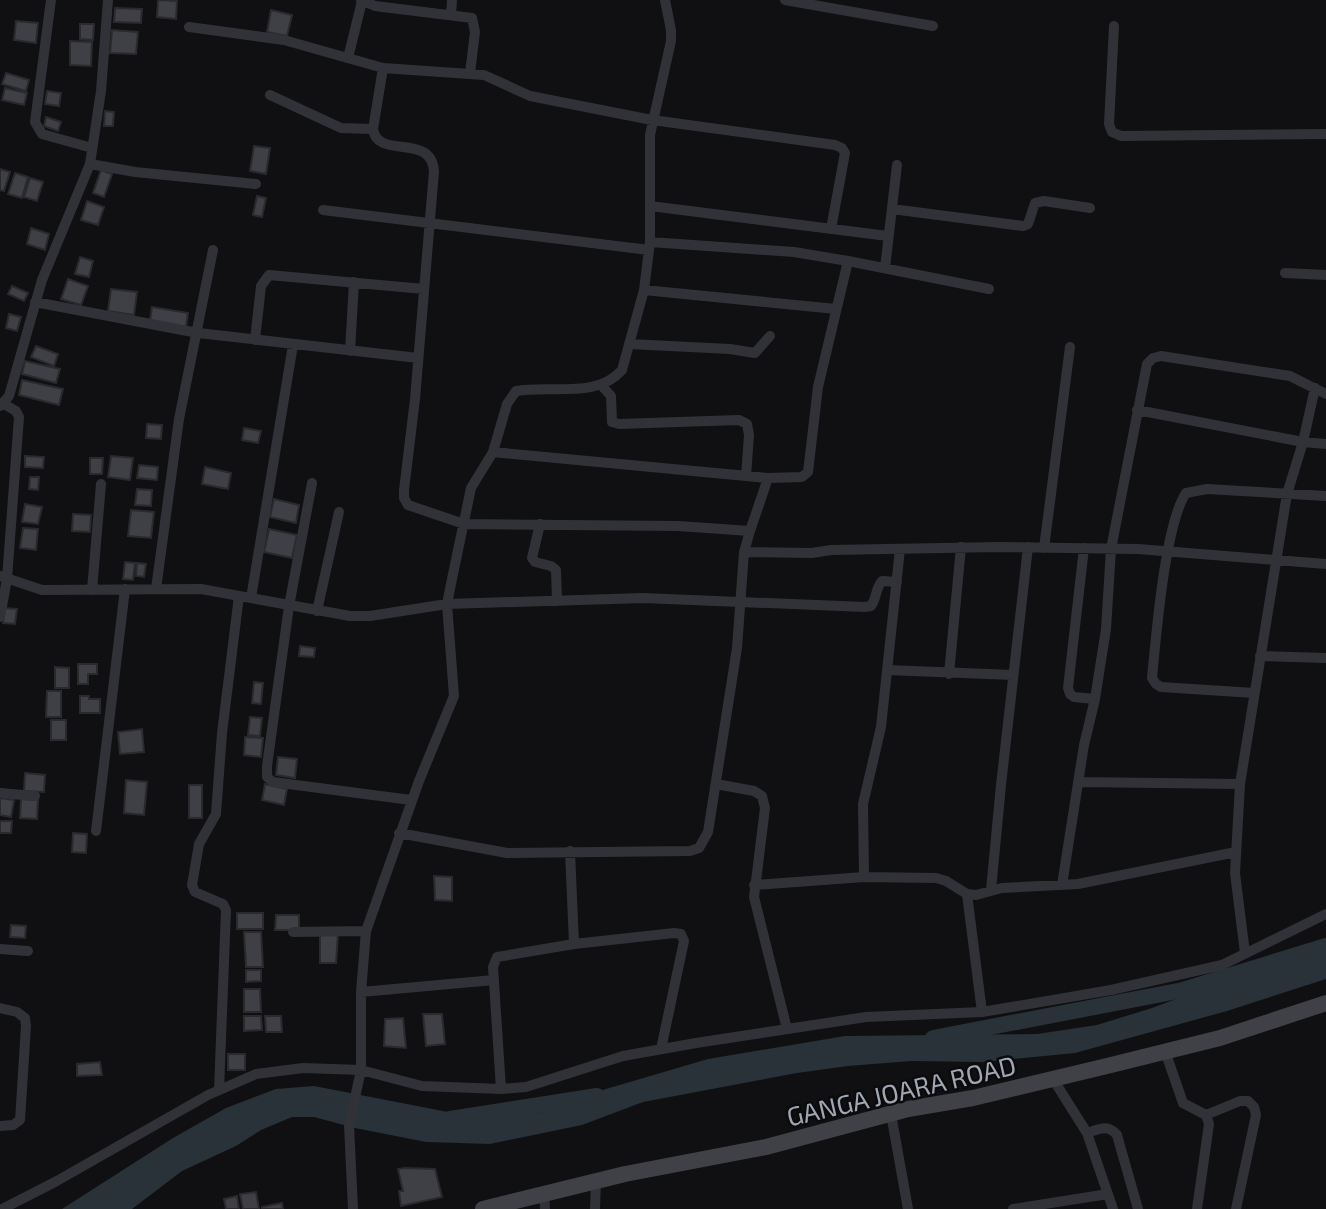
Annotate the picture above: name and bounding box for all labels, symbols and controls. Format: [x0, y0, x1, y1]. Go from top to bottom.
street label: GANGA JOARA ROAD [783, 1049, 1019, 1131]

